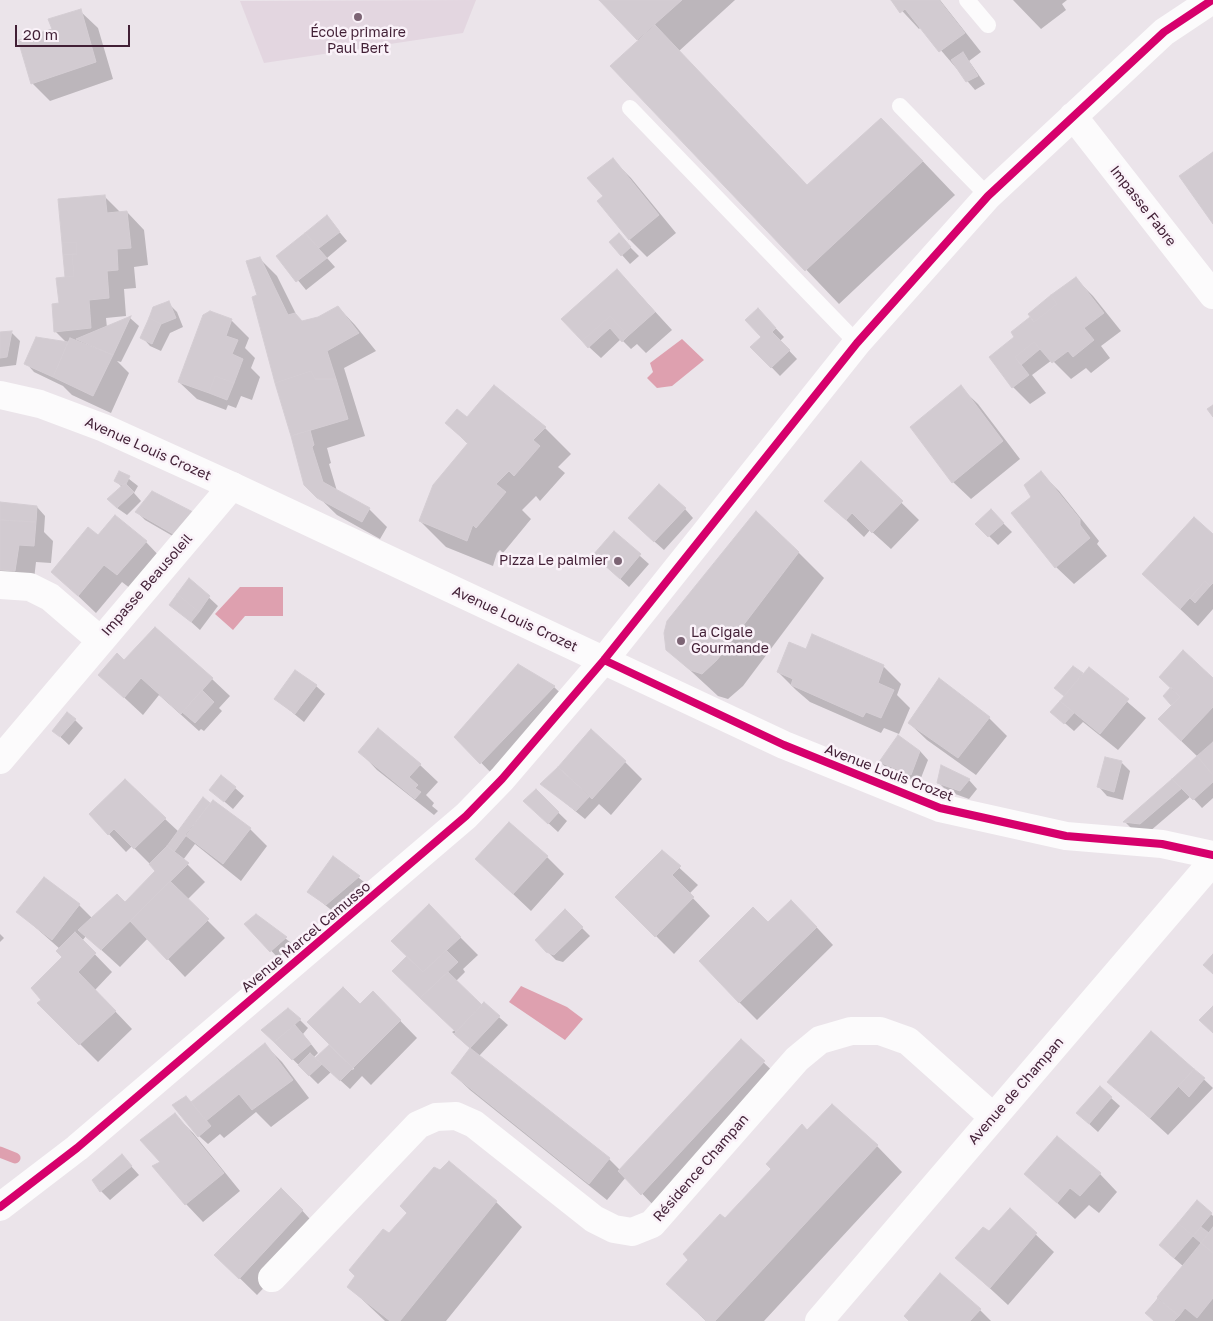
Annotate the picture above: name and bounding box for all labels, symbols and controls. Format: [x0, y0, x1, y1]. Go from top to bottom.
marker: École primaire Paul Bert [352, 11, 364, 23]
scale bar [18, 15, 132, 47]
text: 20 m [23, 25, 58, 43]
place label: École primaire Paul Bert [310, 25, 406, 58]
street label: Impasse Fabre [1106, 162, 1180, 250]
street label: Avenue Louis Crozet [82, 414, 214, 484]
street label: Impasse Beausoleil [98, 530, 196, 640]
place label: Pizza Le palmier [499, 553, 608, 569]
marker: Pizza Le palmier [612, 555, 624, 567]
street label: Avenue Louis Crozet [450, 583, 580, 655]
place label: La Cigale Gourmande [691, 625, 769, 658]
marker: La Cigale Gourmande [675, 635, 687, 647]
street label: Avenue Louis Crozet [822, 741, 956, 805]
street label: Avenue Marcel Camusso [238, 878, 374, 996]
street label: Avenue de Champan [965, 1034, 1067, 1148]
street label: Résidence Champan [650, 1111, 752, 1225]

